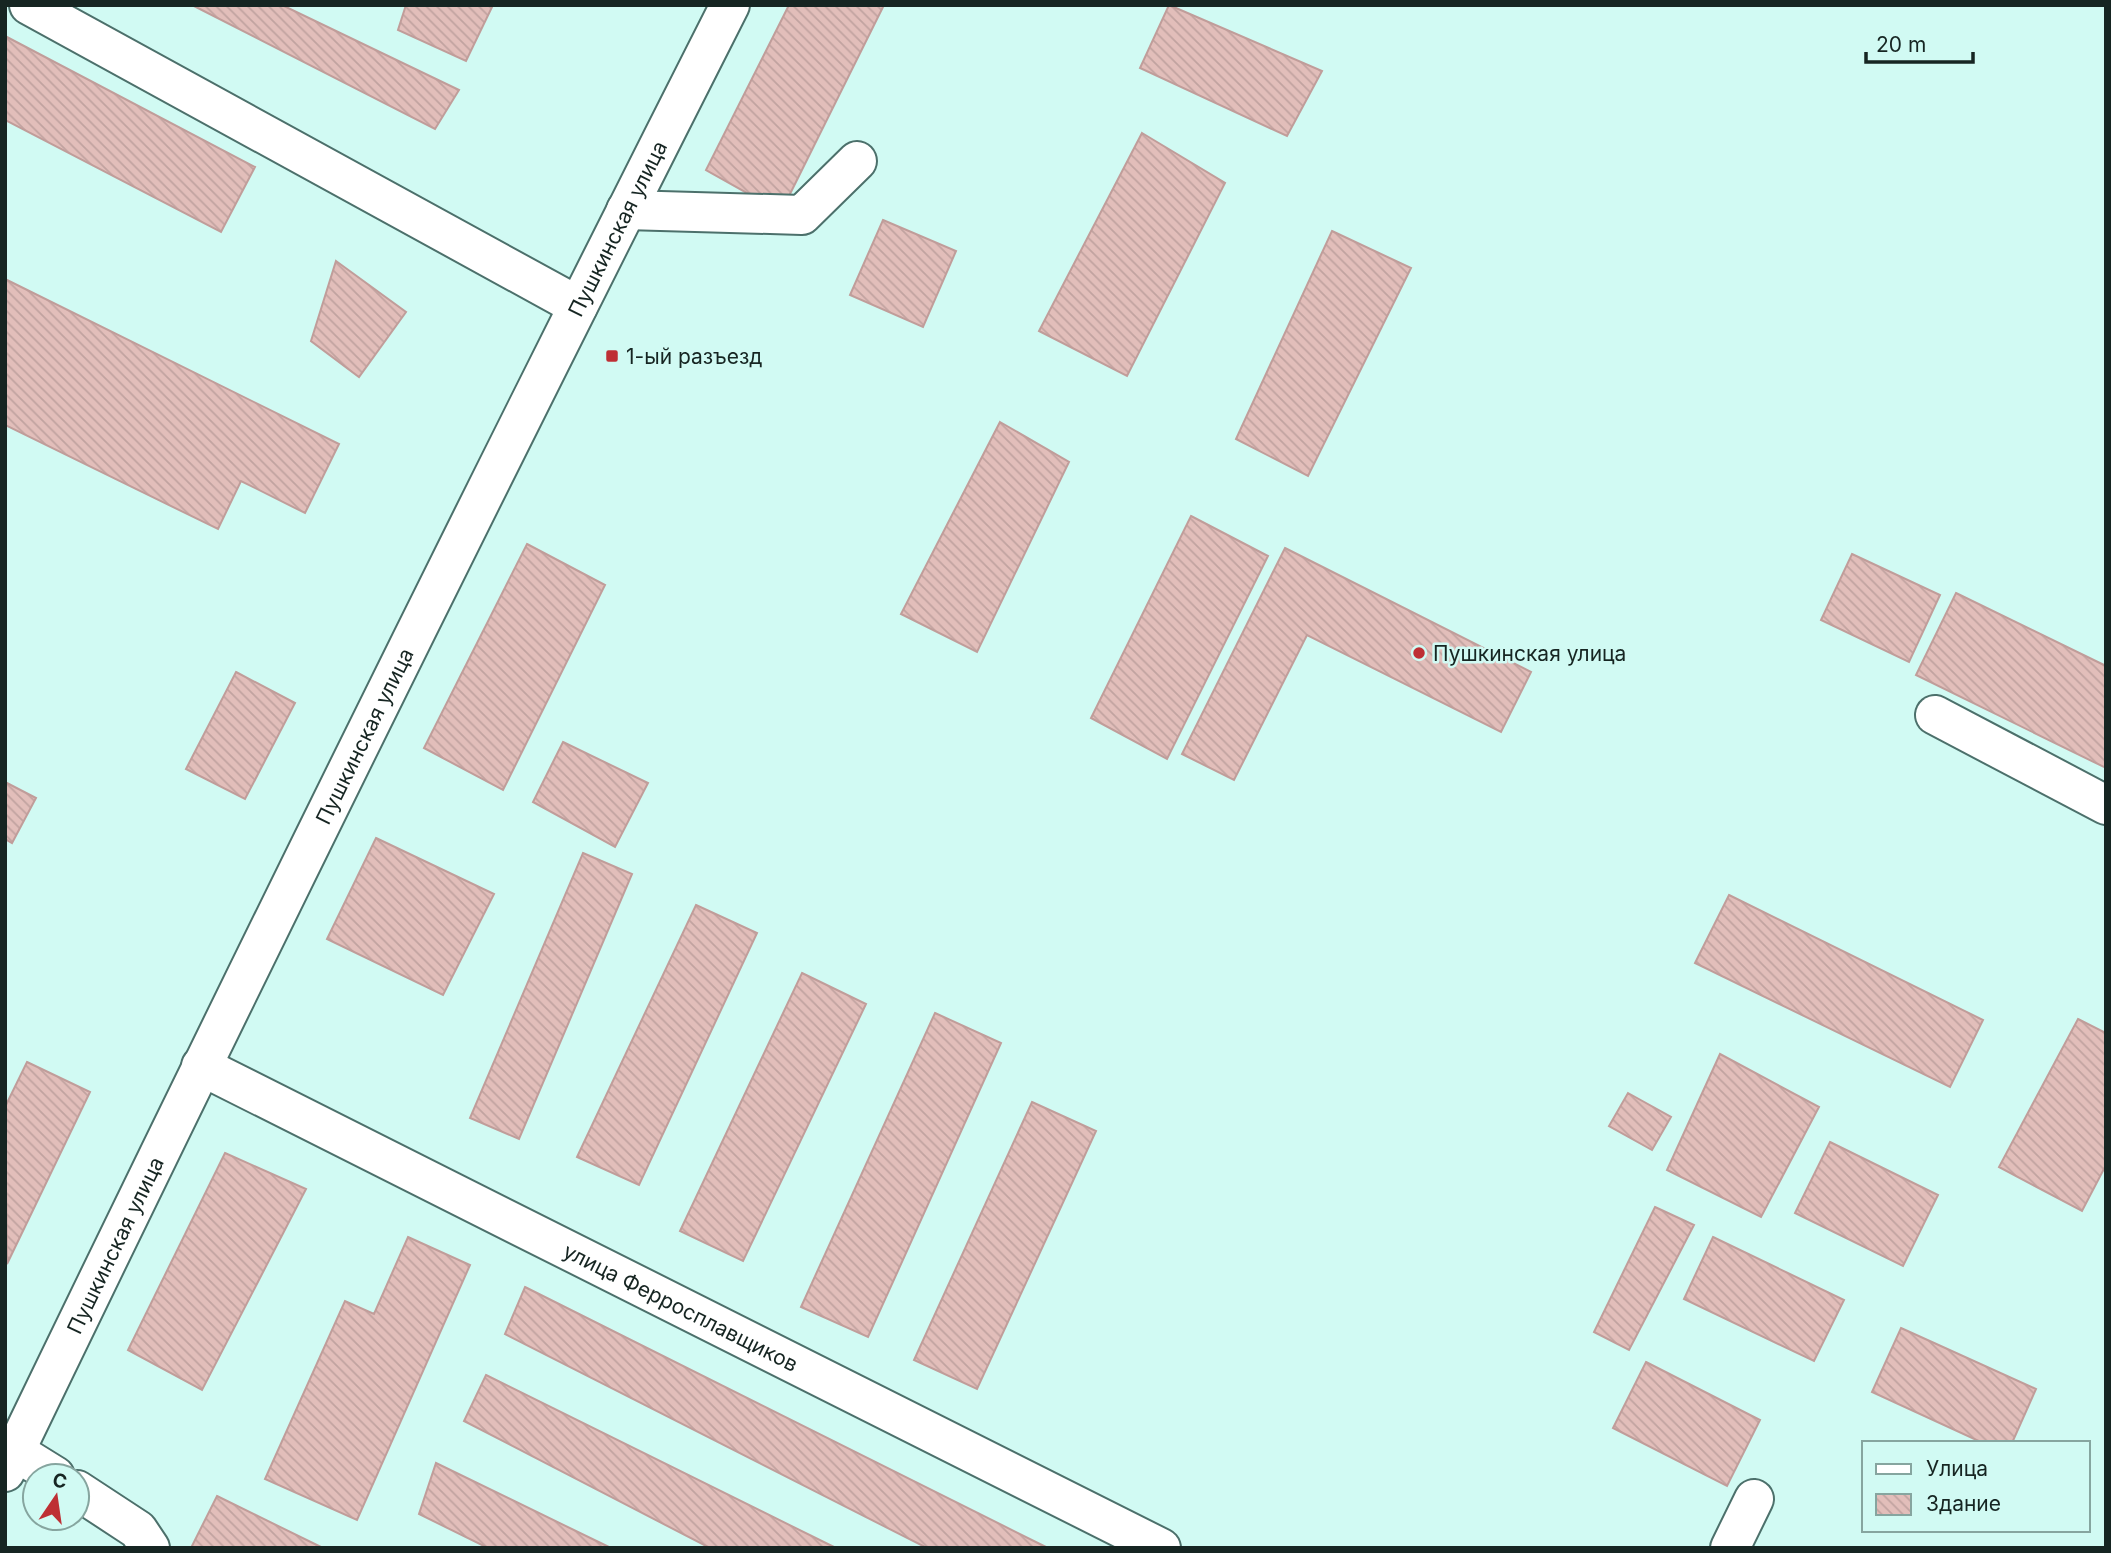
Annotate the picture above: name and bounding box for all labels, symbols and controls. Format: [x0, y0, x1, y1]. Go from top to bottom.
scale bar [1866, 21, 1973, 65]
text: 20 m [1876, 32, 1926, 57]
street label: Пушкинская улица [563, 137, 672, 321]
place label: 1-ый разъезд [626, 344, 763, 369]
marker: 1-ый разъезд [604, 348, 620, 364]
place label: Пушкинская улица [1433, 641, 1626, 666]
street label: Пушкинская улица [310, 644, 418, 828]
marker: Пушкинская улица [1411, 645, 1427, 661]
street label: Пушкинская улица [61, 1153, 168, 1338]
street label: улица Ферросплавщиков [560, 1238, 802, 1376]
legend [1862, 1441, 2090, 1532]
text: Улица [1926, 1456, 1988, 1481]
north arrow [21, 1462, 91, 1532]
text: С [50, 1468, 69, 1494]
text: Здание [1926, 1491, 2001, 1516]

